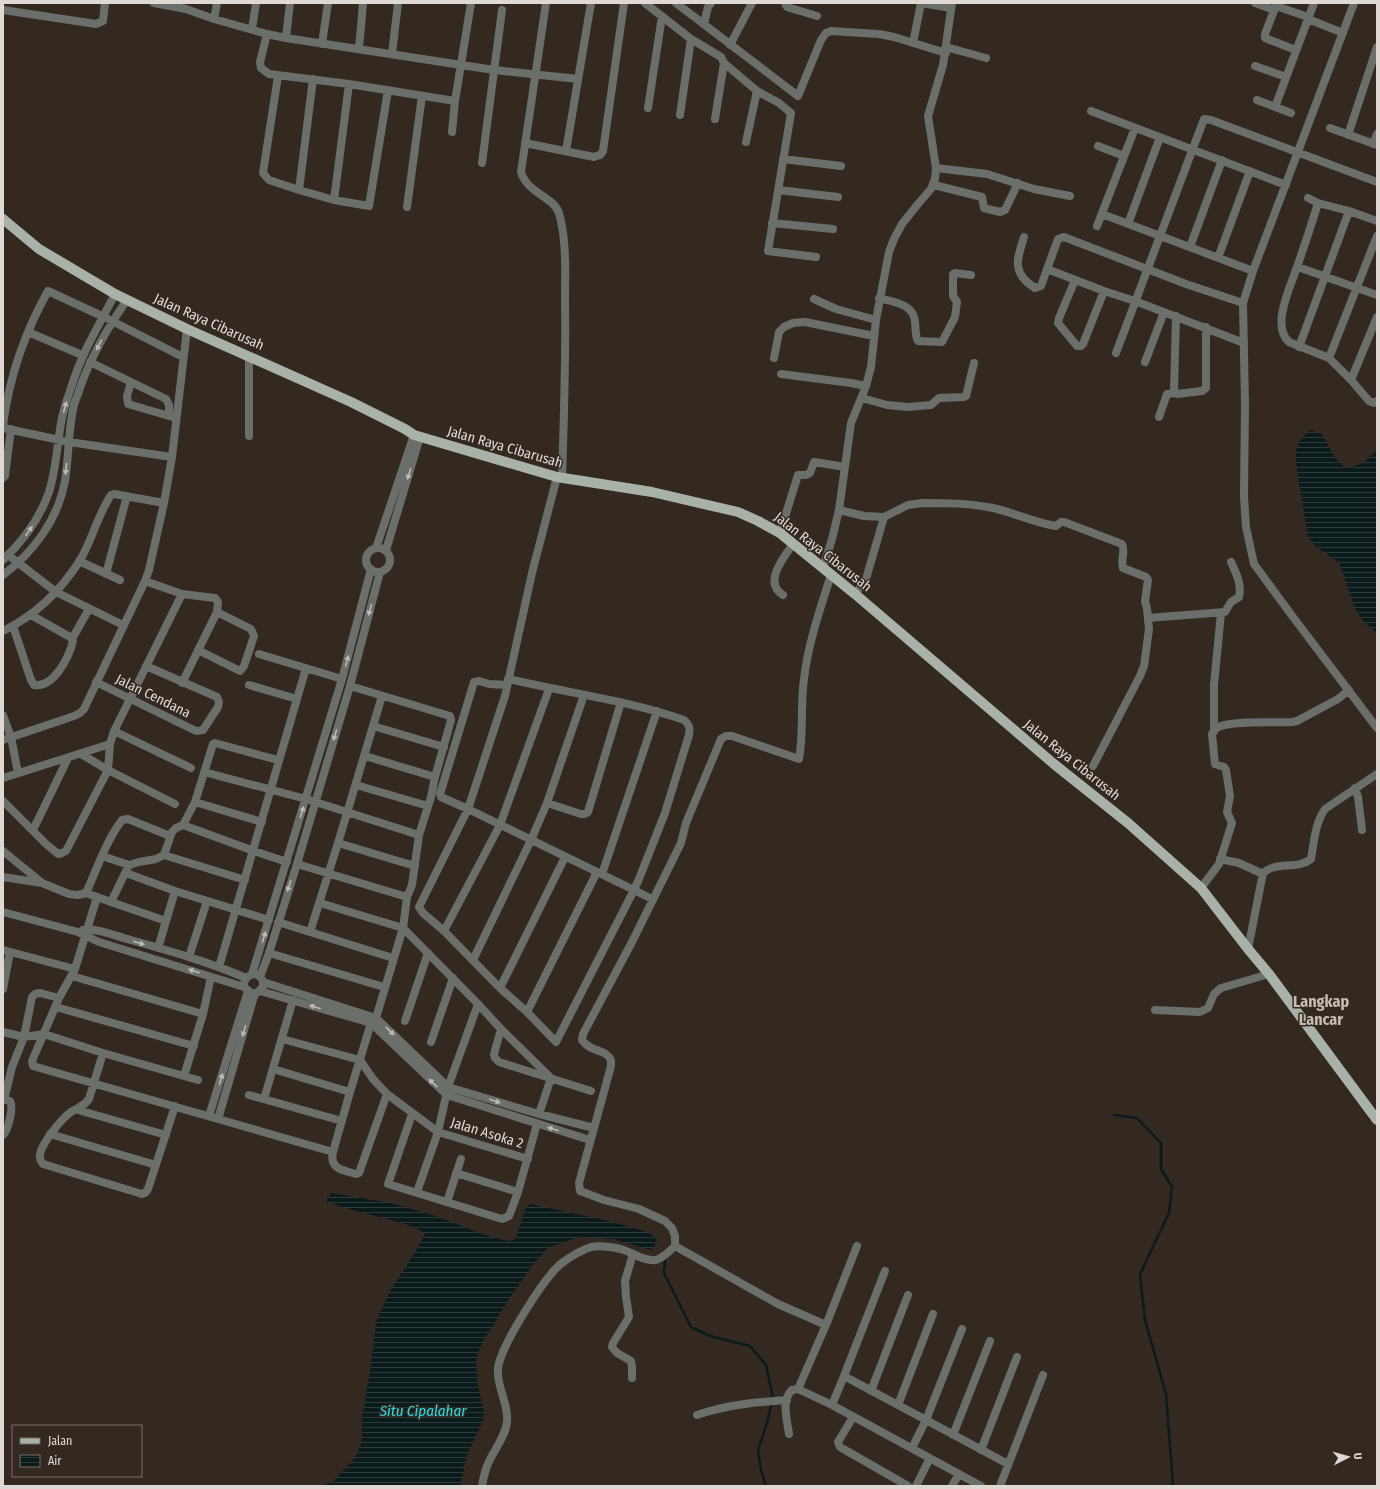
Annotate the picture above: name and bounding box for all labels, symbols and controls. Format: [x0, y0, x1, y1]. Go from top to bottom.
street label: Jalan Raya Cibarusah [151, 290, 267, 354]
one-way arrow [96, 339, 102, 351]
one-way arrow [63, 401, 69, 414]
street label: Jalan Raya Cibarusah [445, 422, 565, 472]
one-way arrow [63, 463, 69, 475]
one-way arrow [406, 468, 412, 480]
street label: Jalan Raya Cibarusah [771, 509, 875, 595]
one-way arrow [25, 525, 33, 536]
one-way arrow [367, 604, 373, 616]
one-way arrow [344, 655, 350, 667]
street label: Jalan Cendana [113, 671, 193, 722]
street label: Jalan Raya Cibarusah [1020, 716, 1124, 804]
one-way arrow [332, 729, 338, 741]
one-way arrow [299, 806, 305, 818]
one-way arrow [286, 881, 292, 893]
one-way arrow [261, 930, 267, 942]
one-way arrow [133, 940, 145, 946]
one-way arrow [188, 968, 200, 974]
district label: Langkap Lancar [1293, 992, 1349, 1029]
one-way arrow [309, 1004, 321, 1010]
one-way arrow [241, 1025, 247, 1037]
one-way arrow [385, 1026, 395, 1036]
one-way arrow [218, 1072, 224, 1084]
one-way arrow [428, 1078, 438, 1087]
one-way arrow [490, 1098, 502, 1104]
street label: Jalan Asoka 2 [449, 1114, 525, 1152]
one-way arrow [547, 1126, 559, 1132]
water label: Situ Cipalahar [379, 1402, 467, 1420]
legend [12, 1425, 142, 1477]
text: Jalan [48, 1434, 72, 1448]
north arrow [1328, 1437, 1368, 1477]
text: U [1351, 1452, 1364, 1460]
text: Air [48, 1454, 62, 1468]

